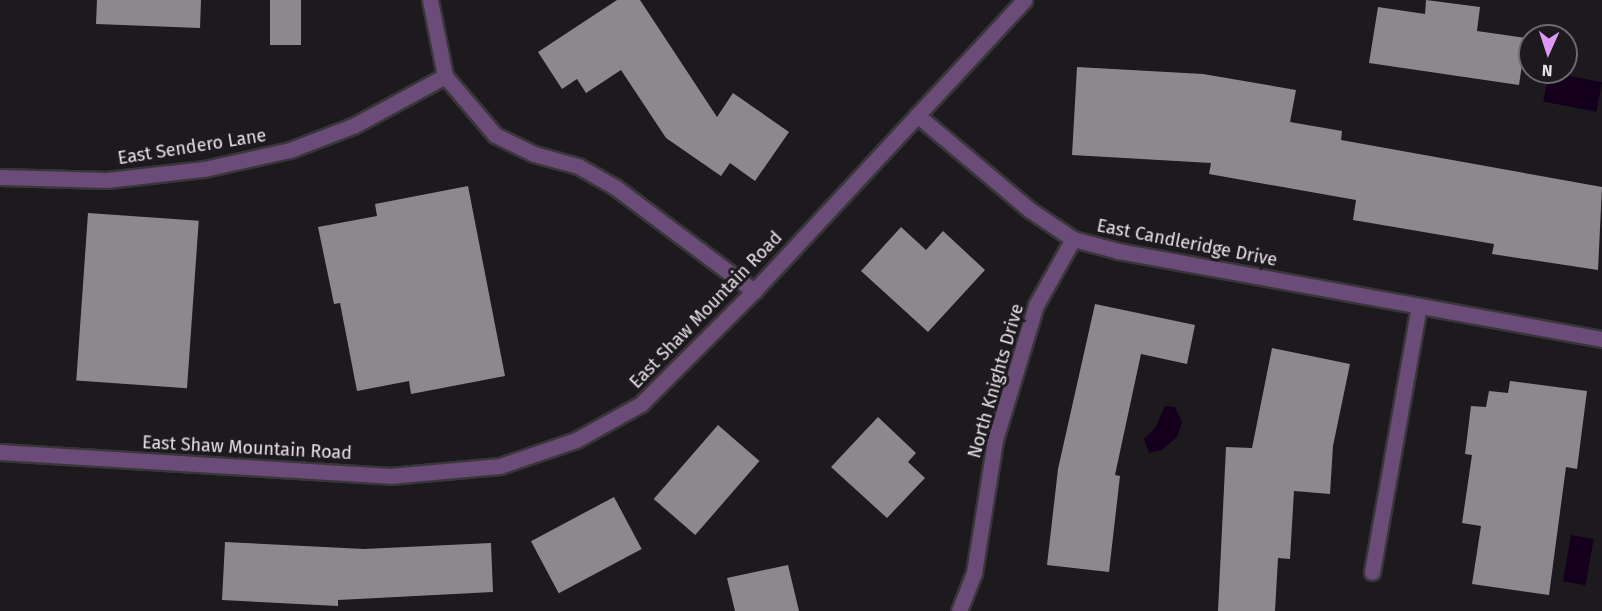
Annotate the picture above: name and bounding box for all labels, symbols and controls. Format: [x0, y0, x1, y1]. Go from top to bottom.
north arrow [1518, 24, 1578, 84]
text: N [1541, 61, 1553, 80]
street label: East Sendero Lane [116, 125, 268, 169]
street label: East Candleridge Drive [1095, 215, 1279, 271]
street label: East Shaw Mountain Road [625, 227, 787, 393]
street label: North Knights Drive [964, 301, 1028, 461]
street label: East Shaw Mountain Road [142, 432, 352, 464]

